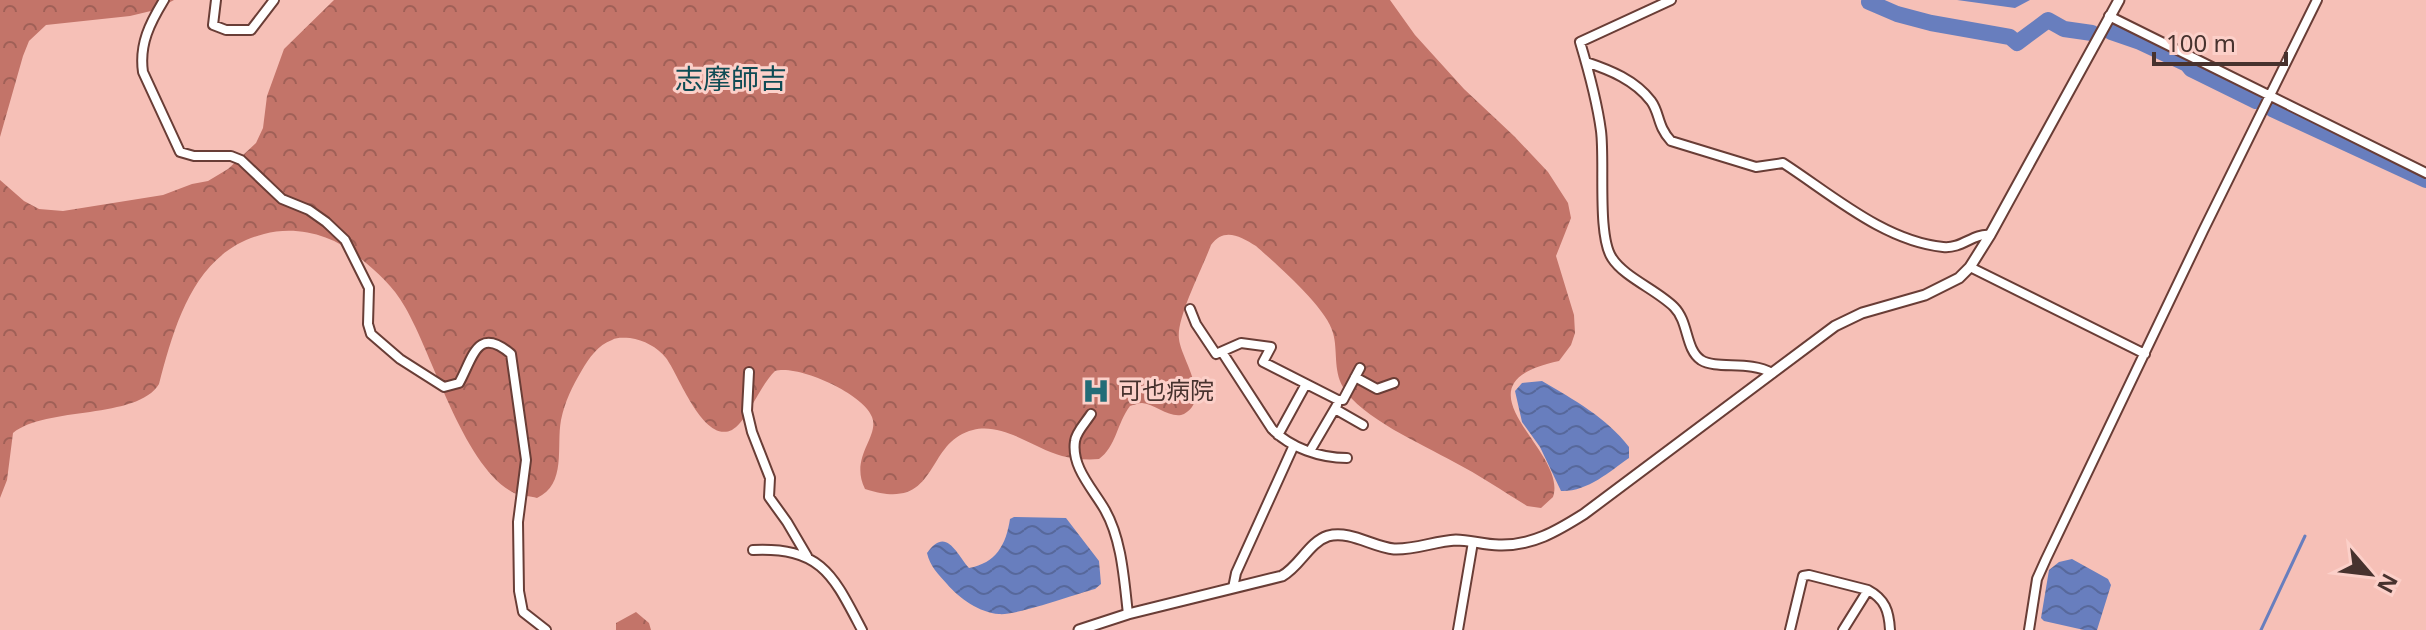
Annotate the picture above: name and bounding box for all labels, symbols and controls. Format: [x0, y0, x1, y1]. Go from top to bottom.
scale bar [2154, 16, 2286, 66]
text: 100 m [2166, 26, 2236, 59]
district label: 志摩師吉 [675, 59, 787, 97]
place label: 可也病院 [1118, 373, 1214, 406]
hospital icon: 可也病院 [1081, 376, 1111, 406]
north arrow [2330, 534, 2410, 614]
text: N [2371, 569, 2406, 599]

